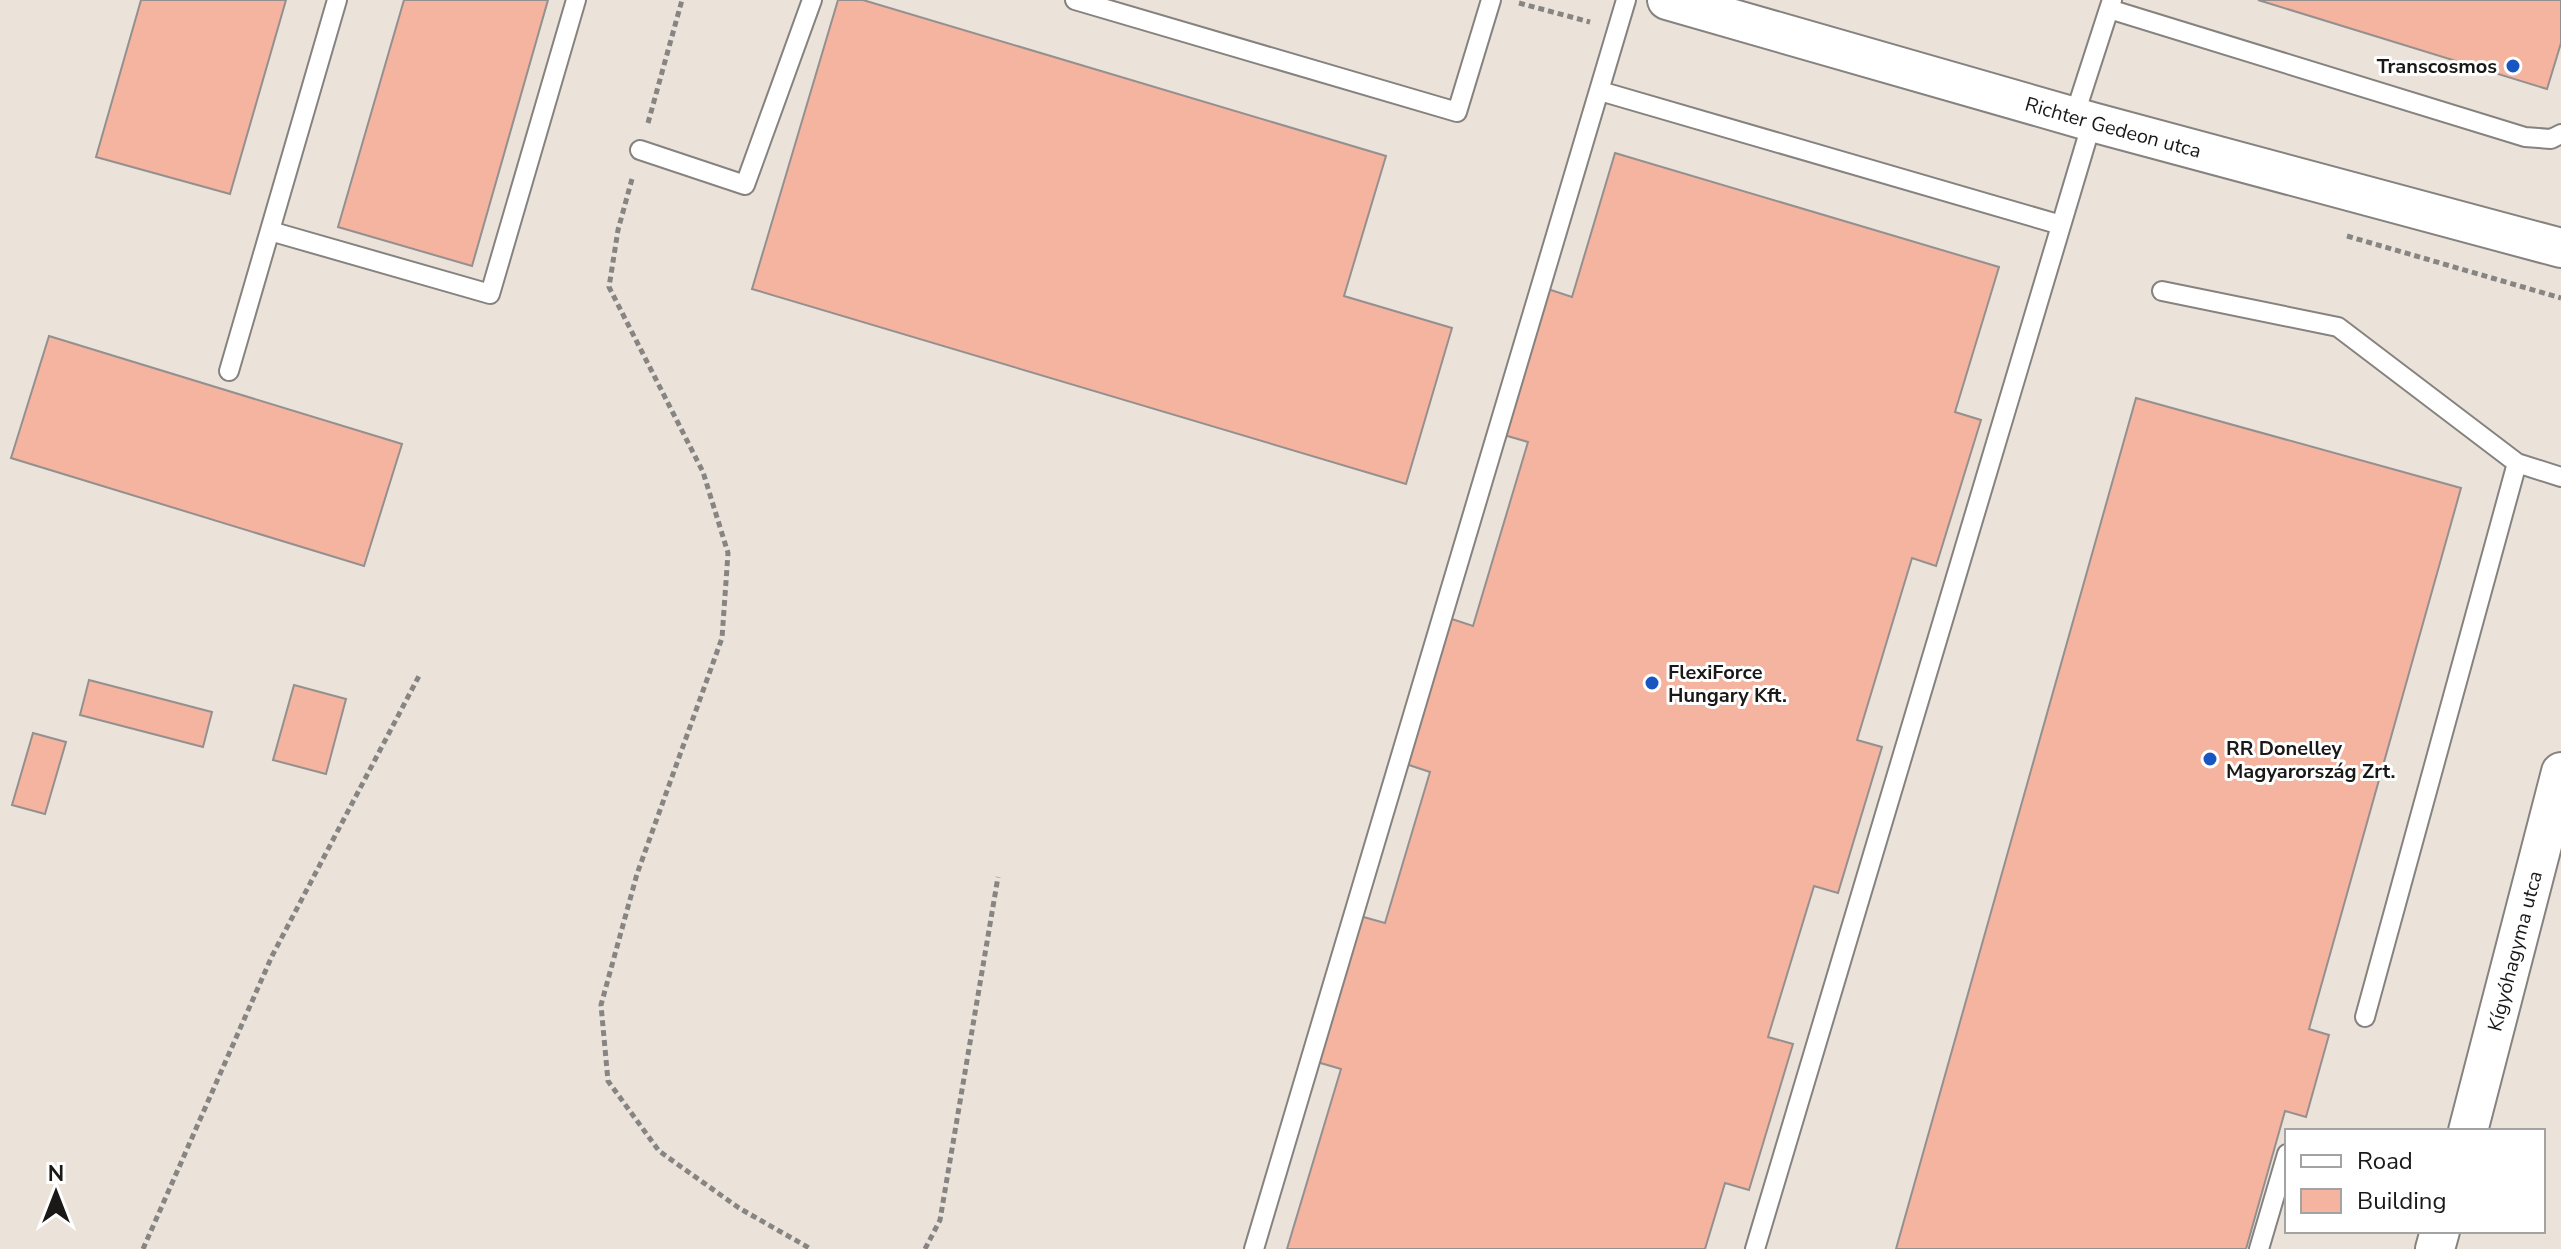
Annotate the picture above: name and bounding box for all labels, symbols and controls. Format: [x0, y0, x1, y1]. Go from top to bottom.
place label: Transcosmos [2377, 53, 2497, 80]
marker: Transcosmos [2504, 57, 2522, 75]
street label: Richter Gedeon utca [2022, 90, 2204, 165]
place label: FlexiForce Hungary Kft. [1668, 659, 1787, 709]
marker: FlexiForce Hungary Kft. [1643, 674, 1661, 692]
place label: RR Donelley Magyarország Zrt. [2226, 735, 2396, 785]
marker: RR Donelley Magyarország Zrt. [2201, 750, 2219, 768]
street label: Kígyóhagyma utca [2481, 868, 2549, 1034]
legend [2285, 1129, 2545, 1233]
text: Road [2357, 1145, 2413, 1177]
north arrow [16, 1153, 96, 1233]
text: N [48, 1159, 64, 1189]
text: Building [2357, 1185, 2447, 1217]

